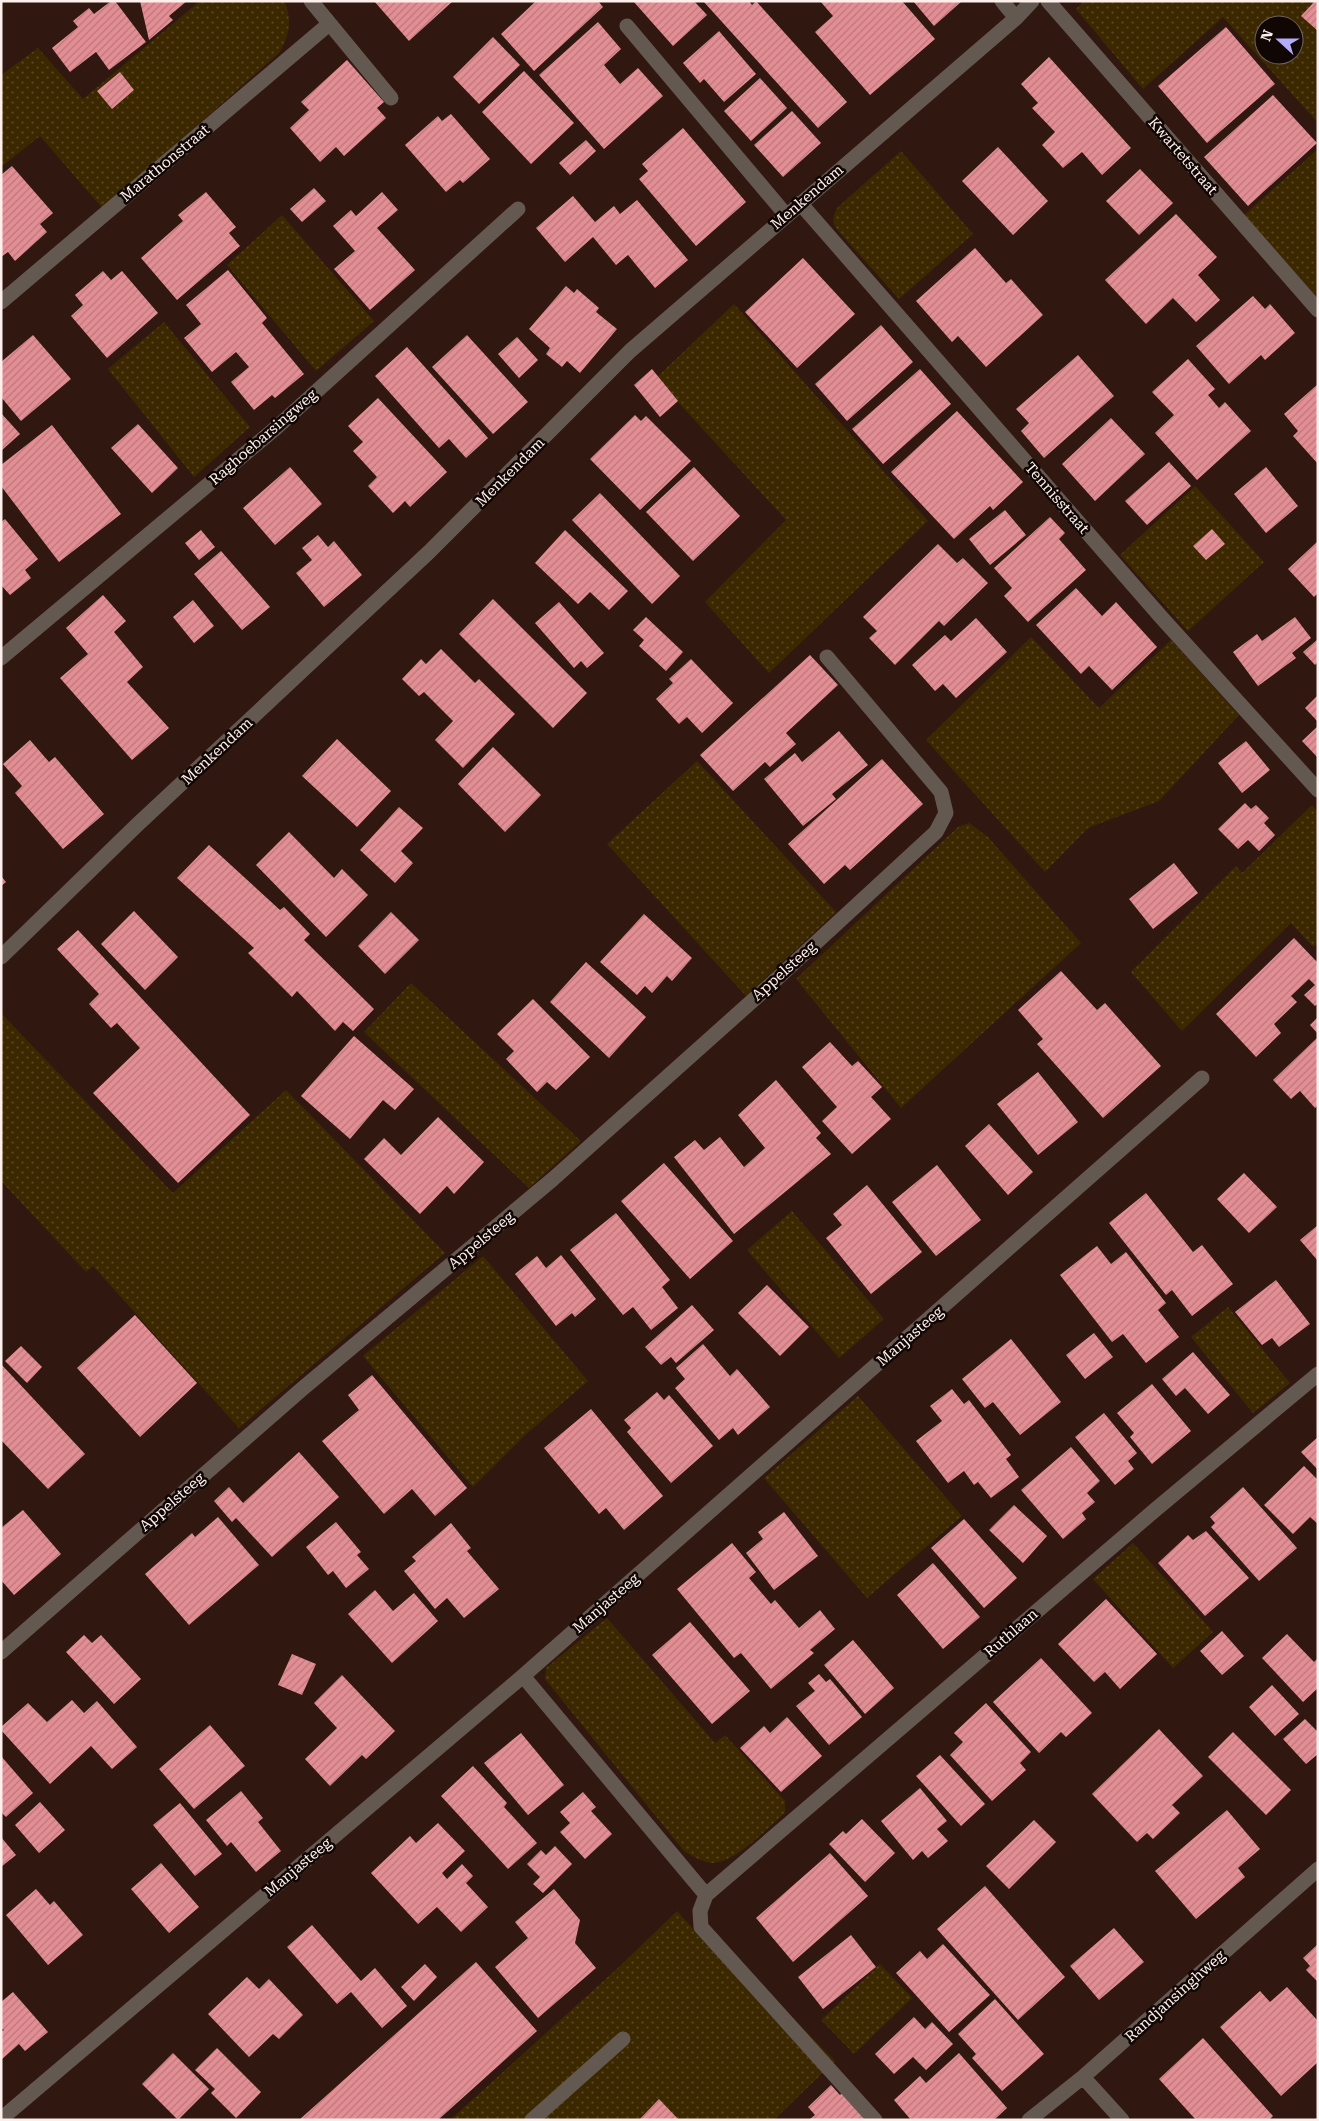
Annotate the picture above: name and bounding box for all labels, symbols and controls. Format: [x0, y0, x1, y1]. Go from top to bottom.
north arrow [1254, 15, 1304, 65]
text: N [1257, 27, 1276, 43]
street label: Kwartetstraat [1145, 114, 1222, 199]
street label: Marathonstraat [117, 120, 214, 205]
street label: Menkendam [767, 160, 847, 233]
street label: Raghoebarsingweg [205, 385, 321, 489]
street label: Menkendam [472, 434, 548, 510]
street label: Tennisstraat [1021, 459, 1093, 538]
street label: Menkendam [178, 713, 256, 788]
street label: Appelsteeg [748, 937, 820, 1005]
street label: Appelsteeg [444, 1207, 518, 1273]
street label: Manjasteeg [873, 1302, 947, 1370]
street label: Appelsteeg [136, 1469, 209, 1535]
street label: Manjasteeg [569, 1569, 643, 1637]
street label: Ruthlaan [981, 1605, 1042, 1661]
street label: Manjasteeg [261, 1833, 336, 1900]
street label: Randjansinghweg [1121, 1946, 1229, 2046]

